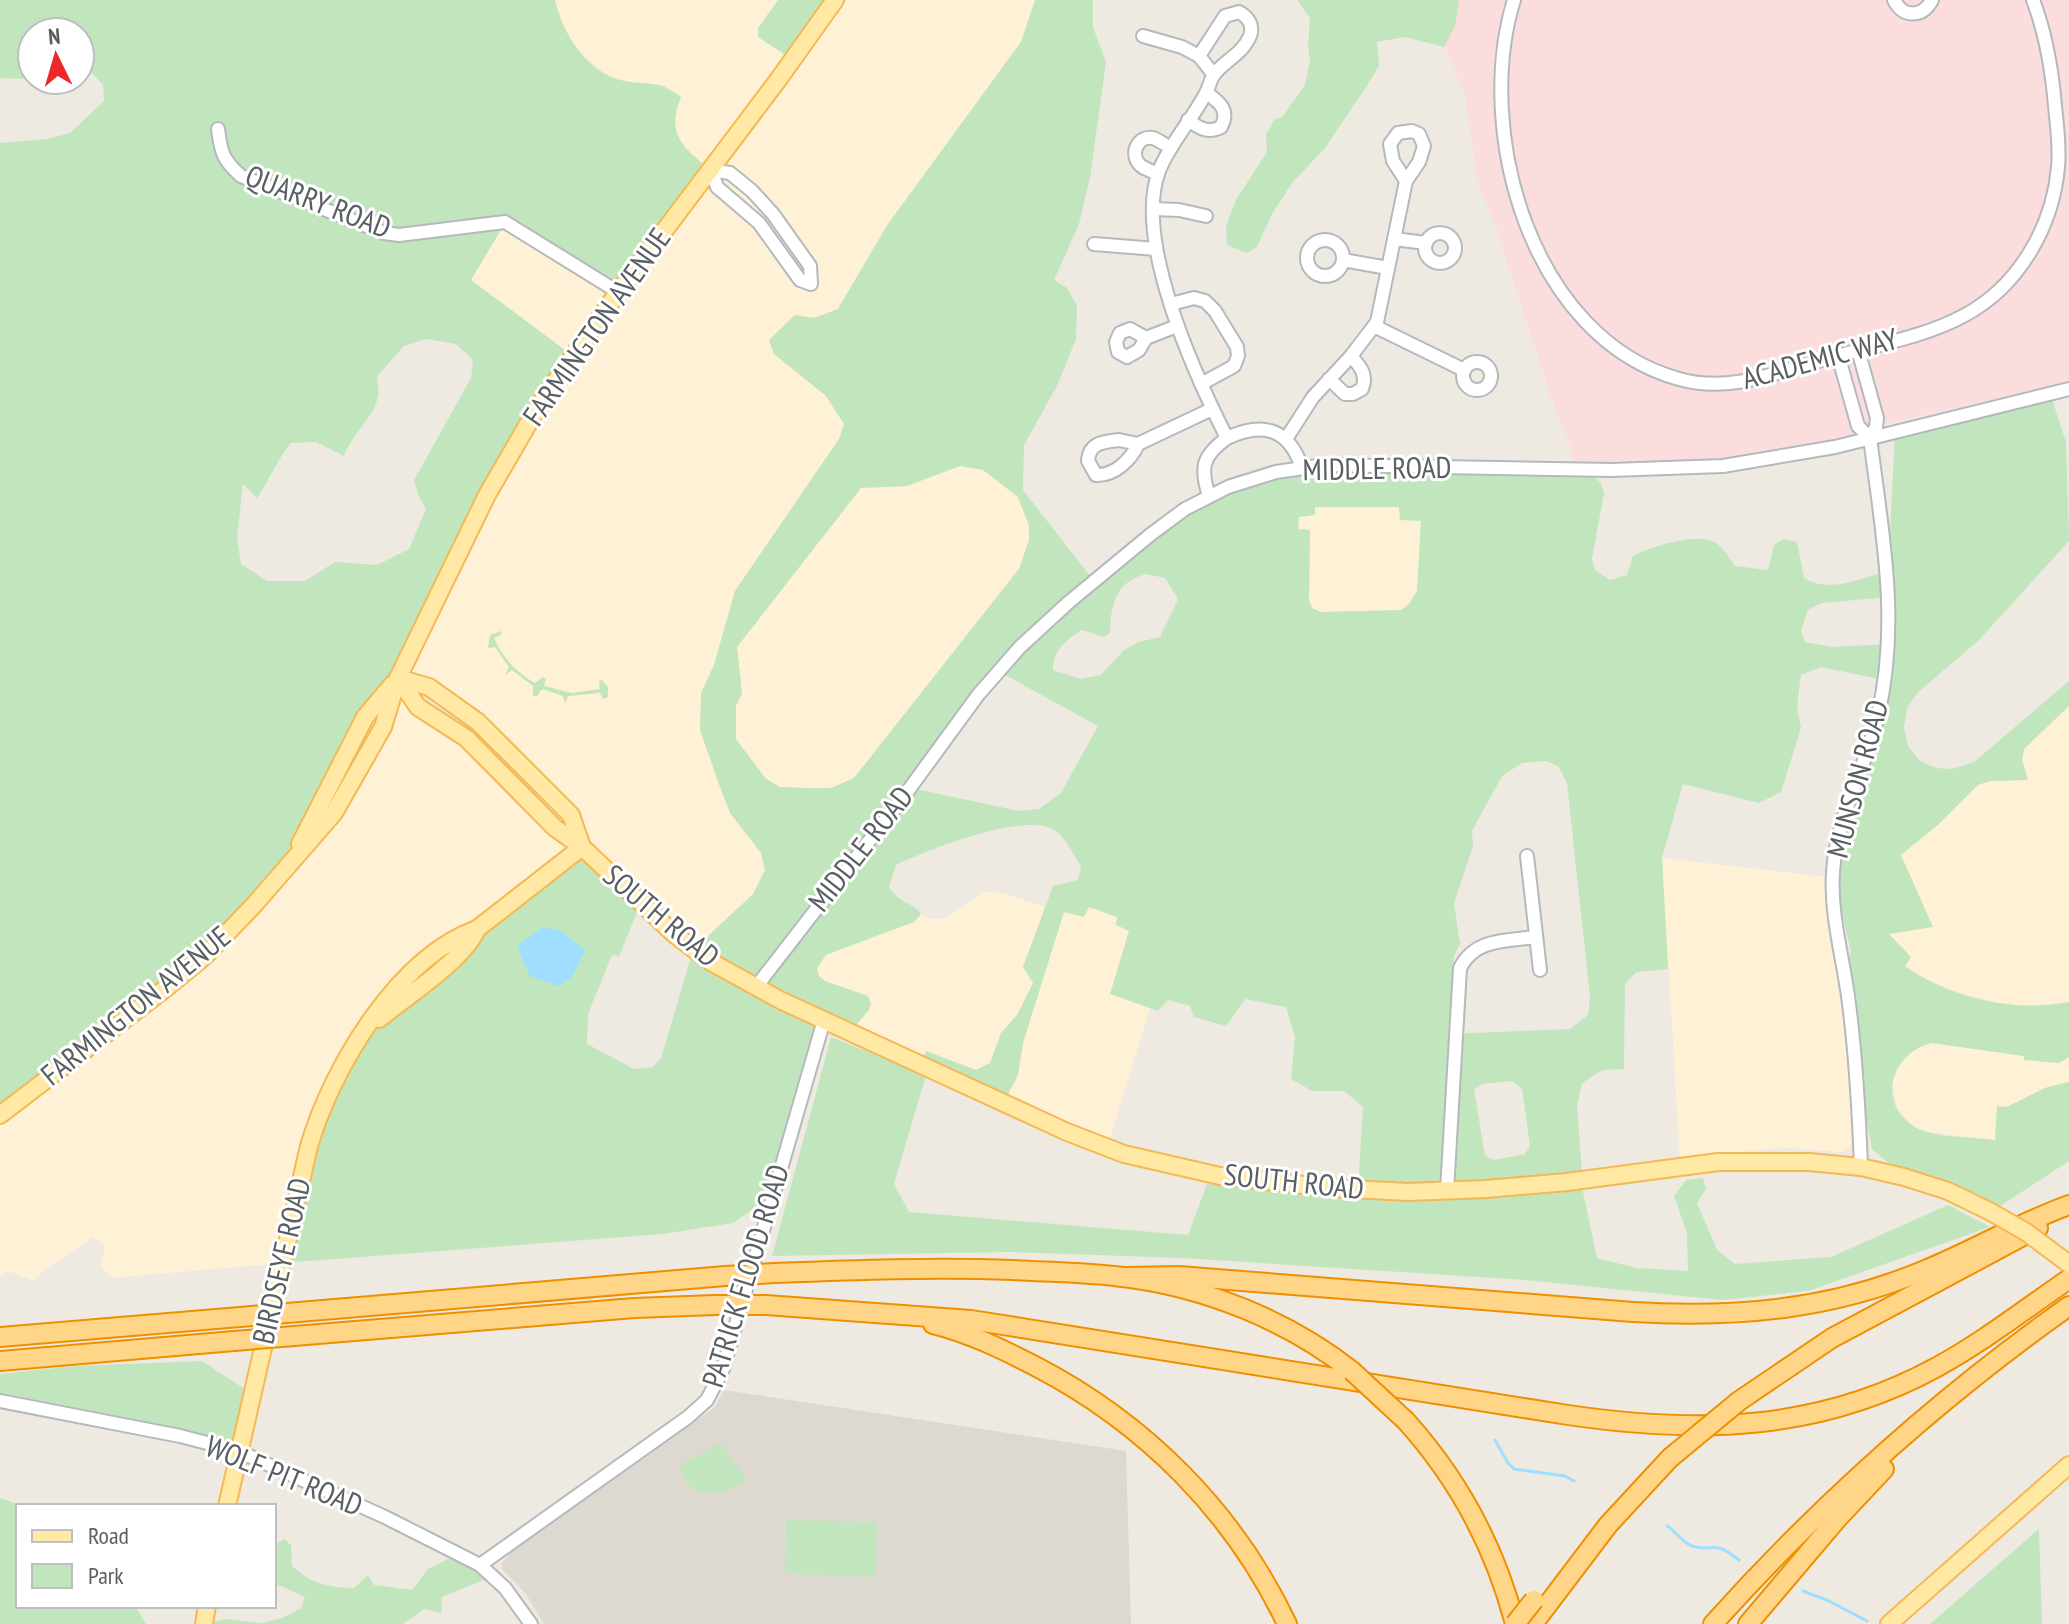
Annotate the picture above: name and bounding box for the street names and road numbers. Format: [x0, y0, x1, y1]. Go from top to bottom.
street label: QUARRY ROAD [240, 155, 397, 246]
street label: FARMINGTON AVENUE [513, 220, 679, 433]
street label: ACADEMIC WAY [1737, 318, 1902, 397]
street label: MIDDLE ROAD [1302, 447, 1452, 488]
street label: MUNSON ROAD [1817, 695, 1896, 862]
street label: MIDDLE ROAD [799, 778, 921, 919]
street label: SOUTH ROAD [596, 855, 728, 975]
street label: FARMINGTON AVENUE [32, 916, 238, 1093]
street label: SOUTH ROAD [1222, 1154, 1366, 1207]
street label: PATRICK FLOOD ROAD [692, 1159, 797, 1392]
street label: BIRDSEYE ROAD [243, 1174, 319, 1347]
street label: WOLF PIT ROAD [200, 1425, 369, 1524]

